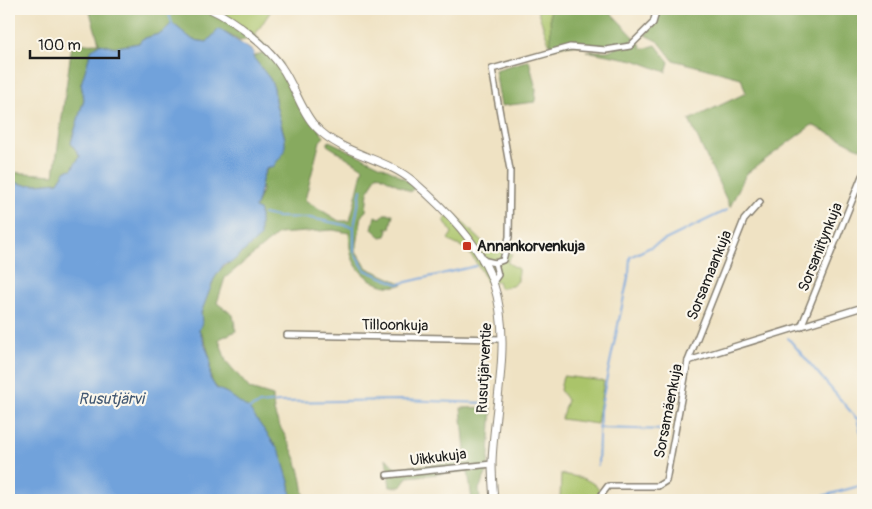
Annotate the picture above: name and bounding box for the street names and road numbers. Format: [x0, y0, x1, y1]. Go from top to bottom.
street label: Sorsaniitynkuja [794, 200, 847, 295]
street label: Sorsamaankuja [683, 227, 736, 323]
street label: Tilloonkuja [361, 315, 429, 336]
street label: Rusutjärventie [473, 322, 496, 414]
street label: Sorsamäenkuja [650, 362, 687, 460]
street label: Uikkukuja [409, 445, 467, 470]

